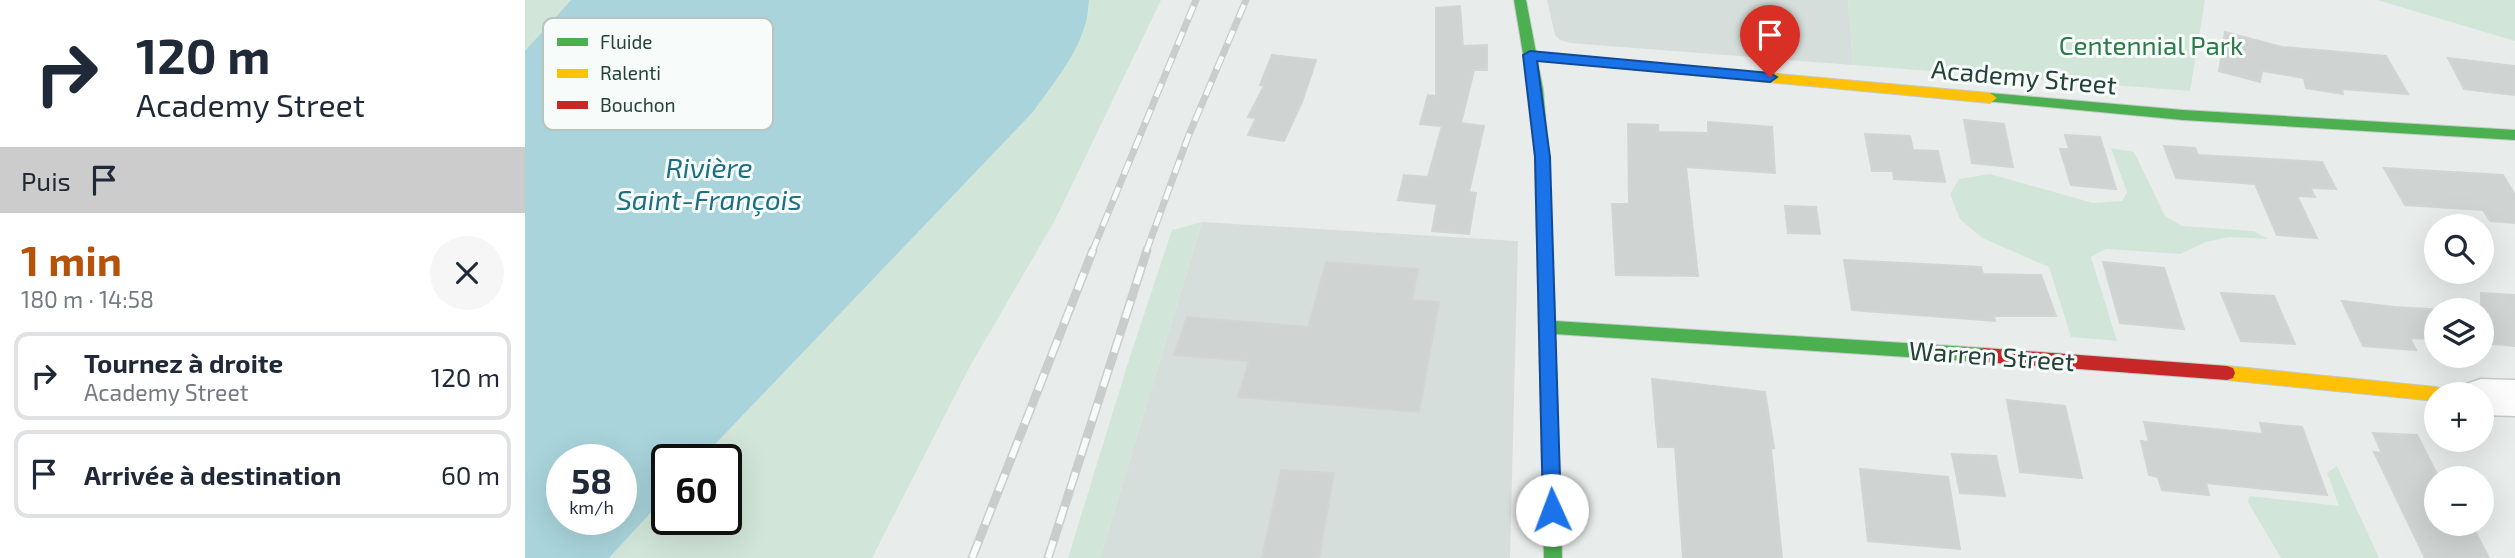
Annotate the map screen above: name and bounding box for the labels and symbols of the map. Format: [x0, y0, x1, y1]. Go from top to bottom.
pin [1740, 5, 1800, 77]
legend [543, 18, 773, 130]
park label: Centennial Park [2059, 29, 2243, 60]
text: Fluide [600, 30, 653, 53]
street label: Academy Street [1930, 52, 2118, 100]
text: Ralenti [600, 61, 661, 84]
text: Bouchon [600, 93, 676, 116]
water label: Rivière Saint-François [616, 150, 802, 217]
street label: Warren Street [1908, 334, 2076, 376]
speed limit sign: 60 [651, 444, 742, 535]
position arrow [1515, 473, 1589, 547]

